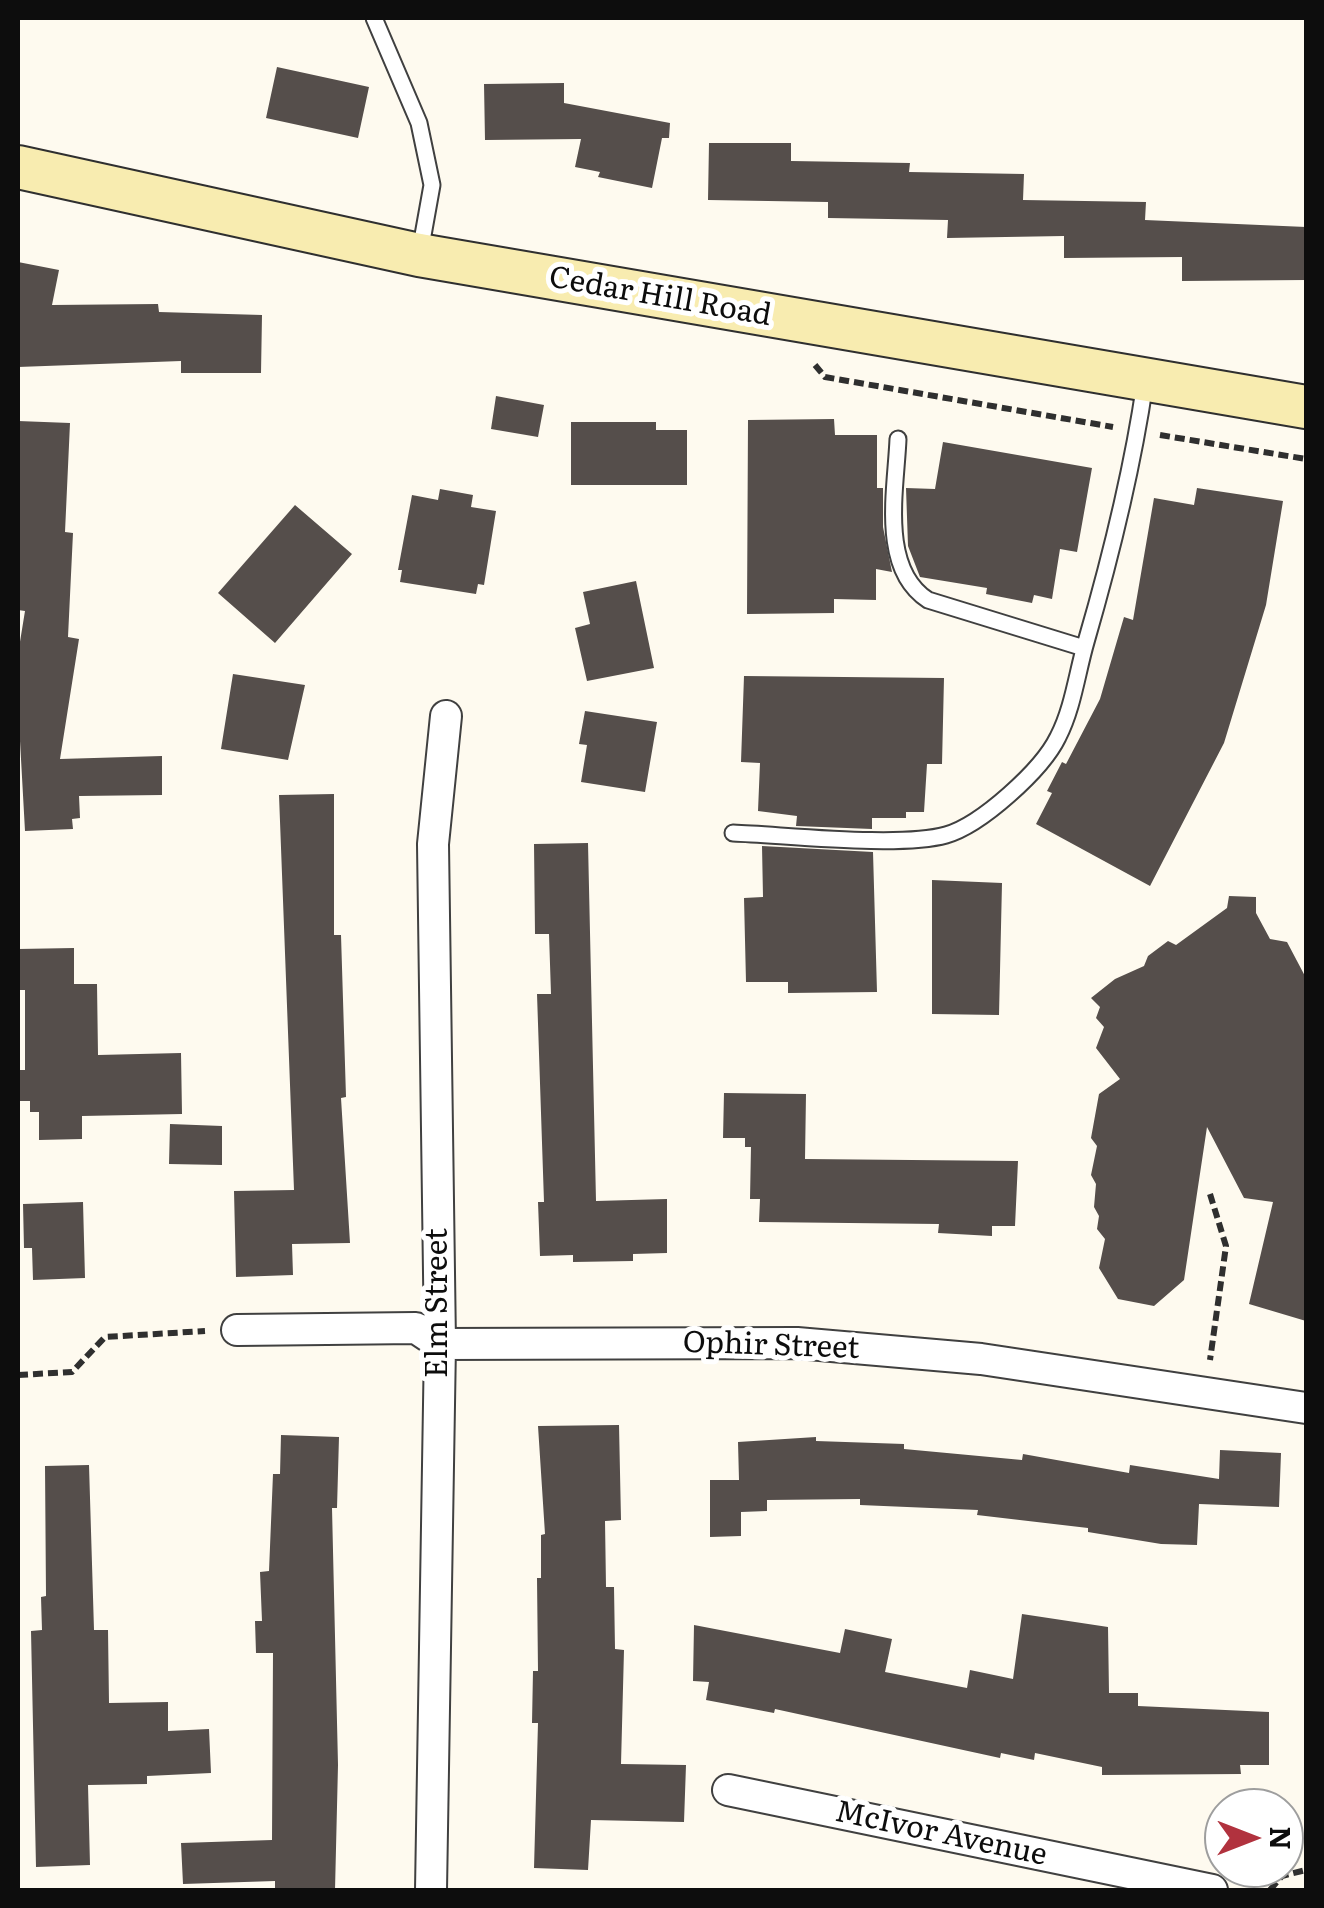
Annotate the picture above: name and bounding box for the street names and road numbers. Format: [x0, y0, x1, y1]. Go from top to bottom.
street label: Cedar Hill Road [546, 260, 774, 334]
street label: Elm Street [420, 1228, 456, 1378]
street label: Ophir Street [682, 1325, 860, 1367]
street label: McIvor Avenue [832, 1794, 1050, 1874]

